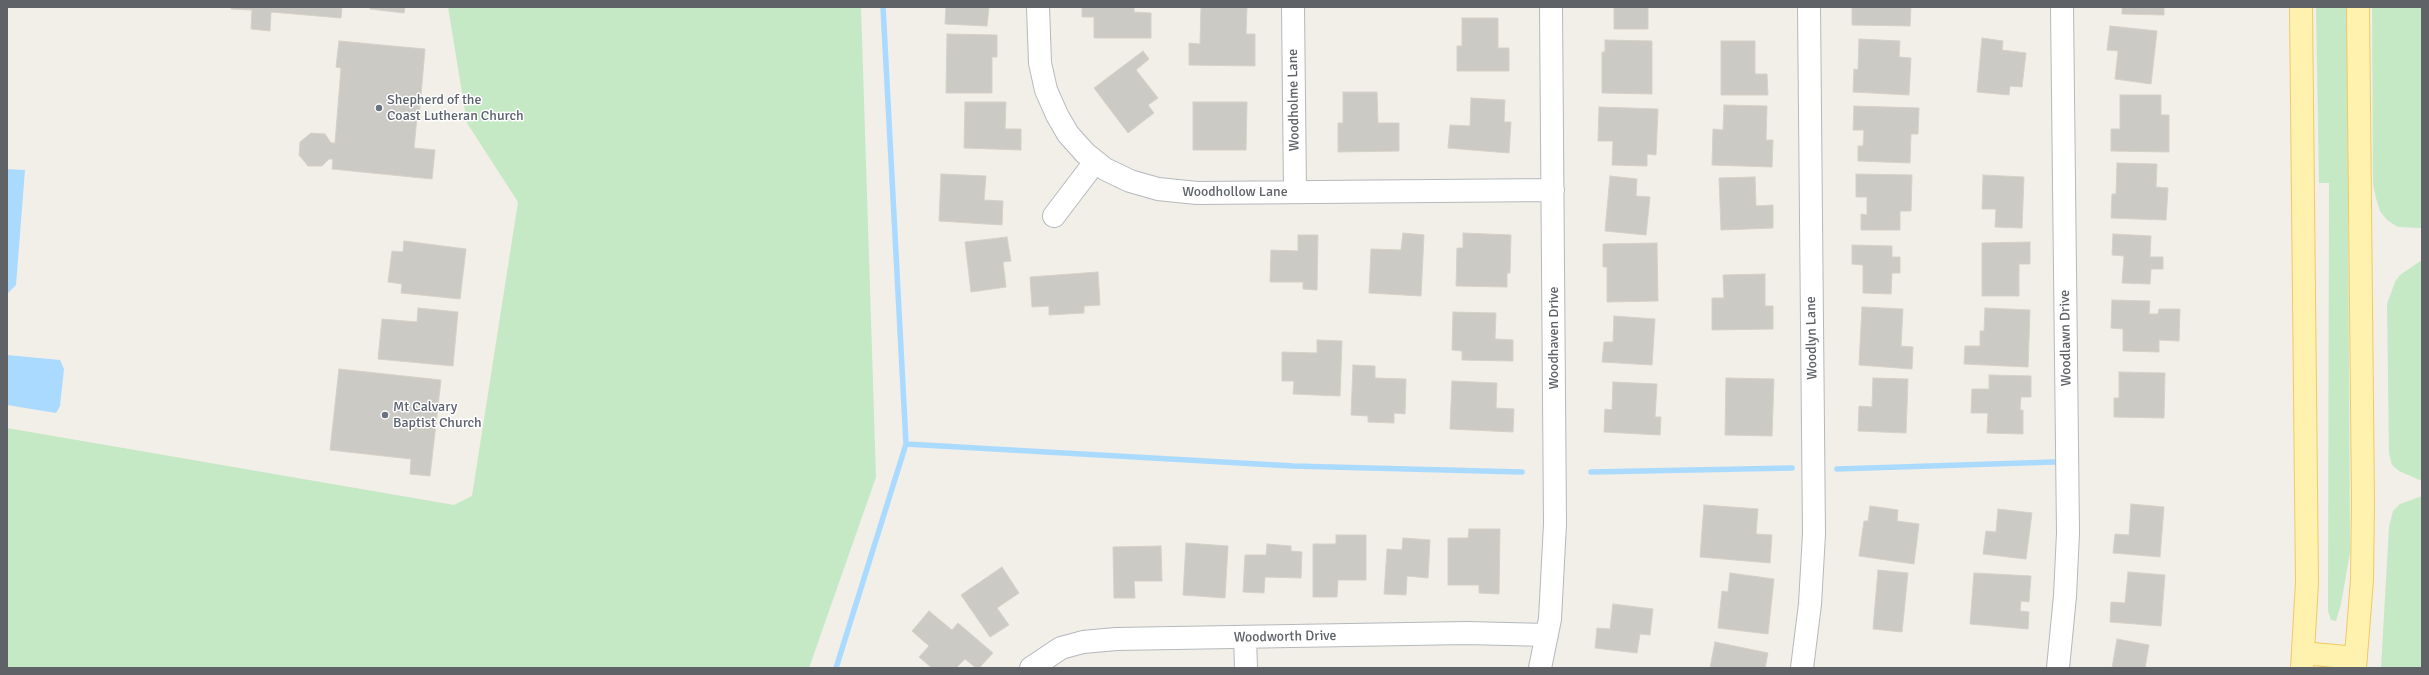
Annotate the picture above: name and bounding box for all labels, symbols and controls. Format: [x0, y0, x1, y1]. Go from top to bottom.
street label: Woodholme Lane [1285, 49, 1303, 151]
place label: Shepherd of the Coast Lutheran Church [387, 92, 524, 124]
marker: Shepherd of the Coast Lutheran Church [374, 103, 384, 113]
street label: Woodhollow Lane [1182, 184, 1288, 200]
street label: Woodhaven Drive [1546, 286, 1562, 390]
street label: Woodlawn Drive [2057, 290, 2075, 386]
street label: Woodlyn Lane [1803, 296, 1821, 380]
place label: Mt Calvary Baptist Church [393, 399, 482, 432]
marker: Mt Calvary Baptist Church [380, 410, 390, 420]
street label: Woodworth Drive [1233, 628, 1337, 646]

